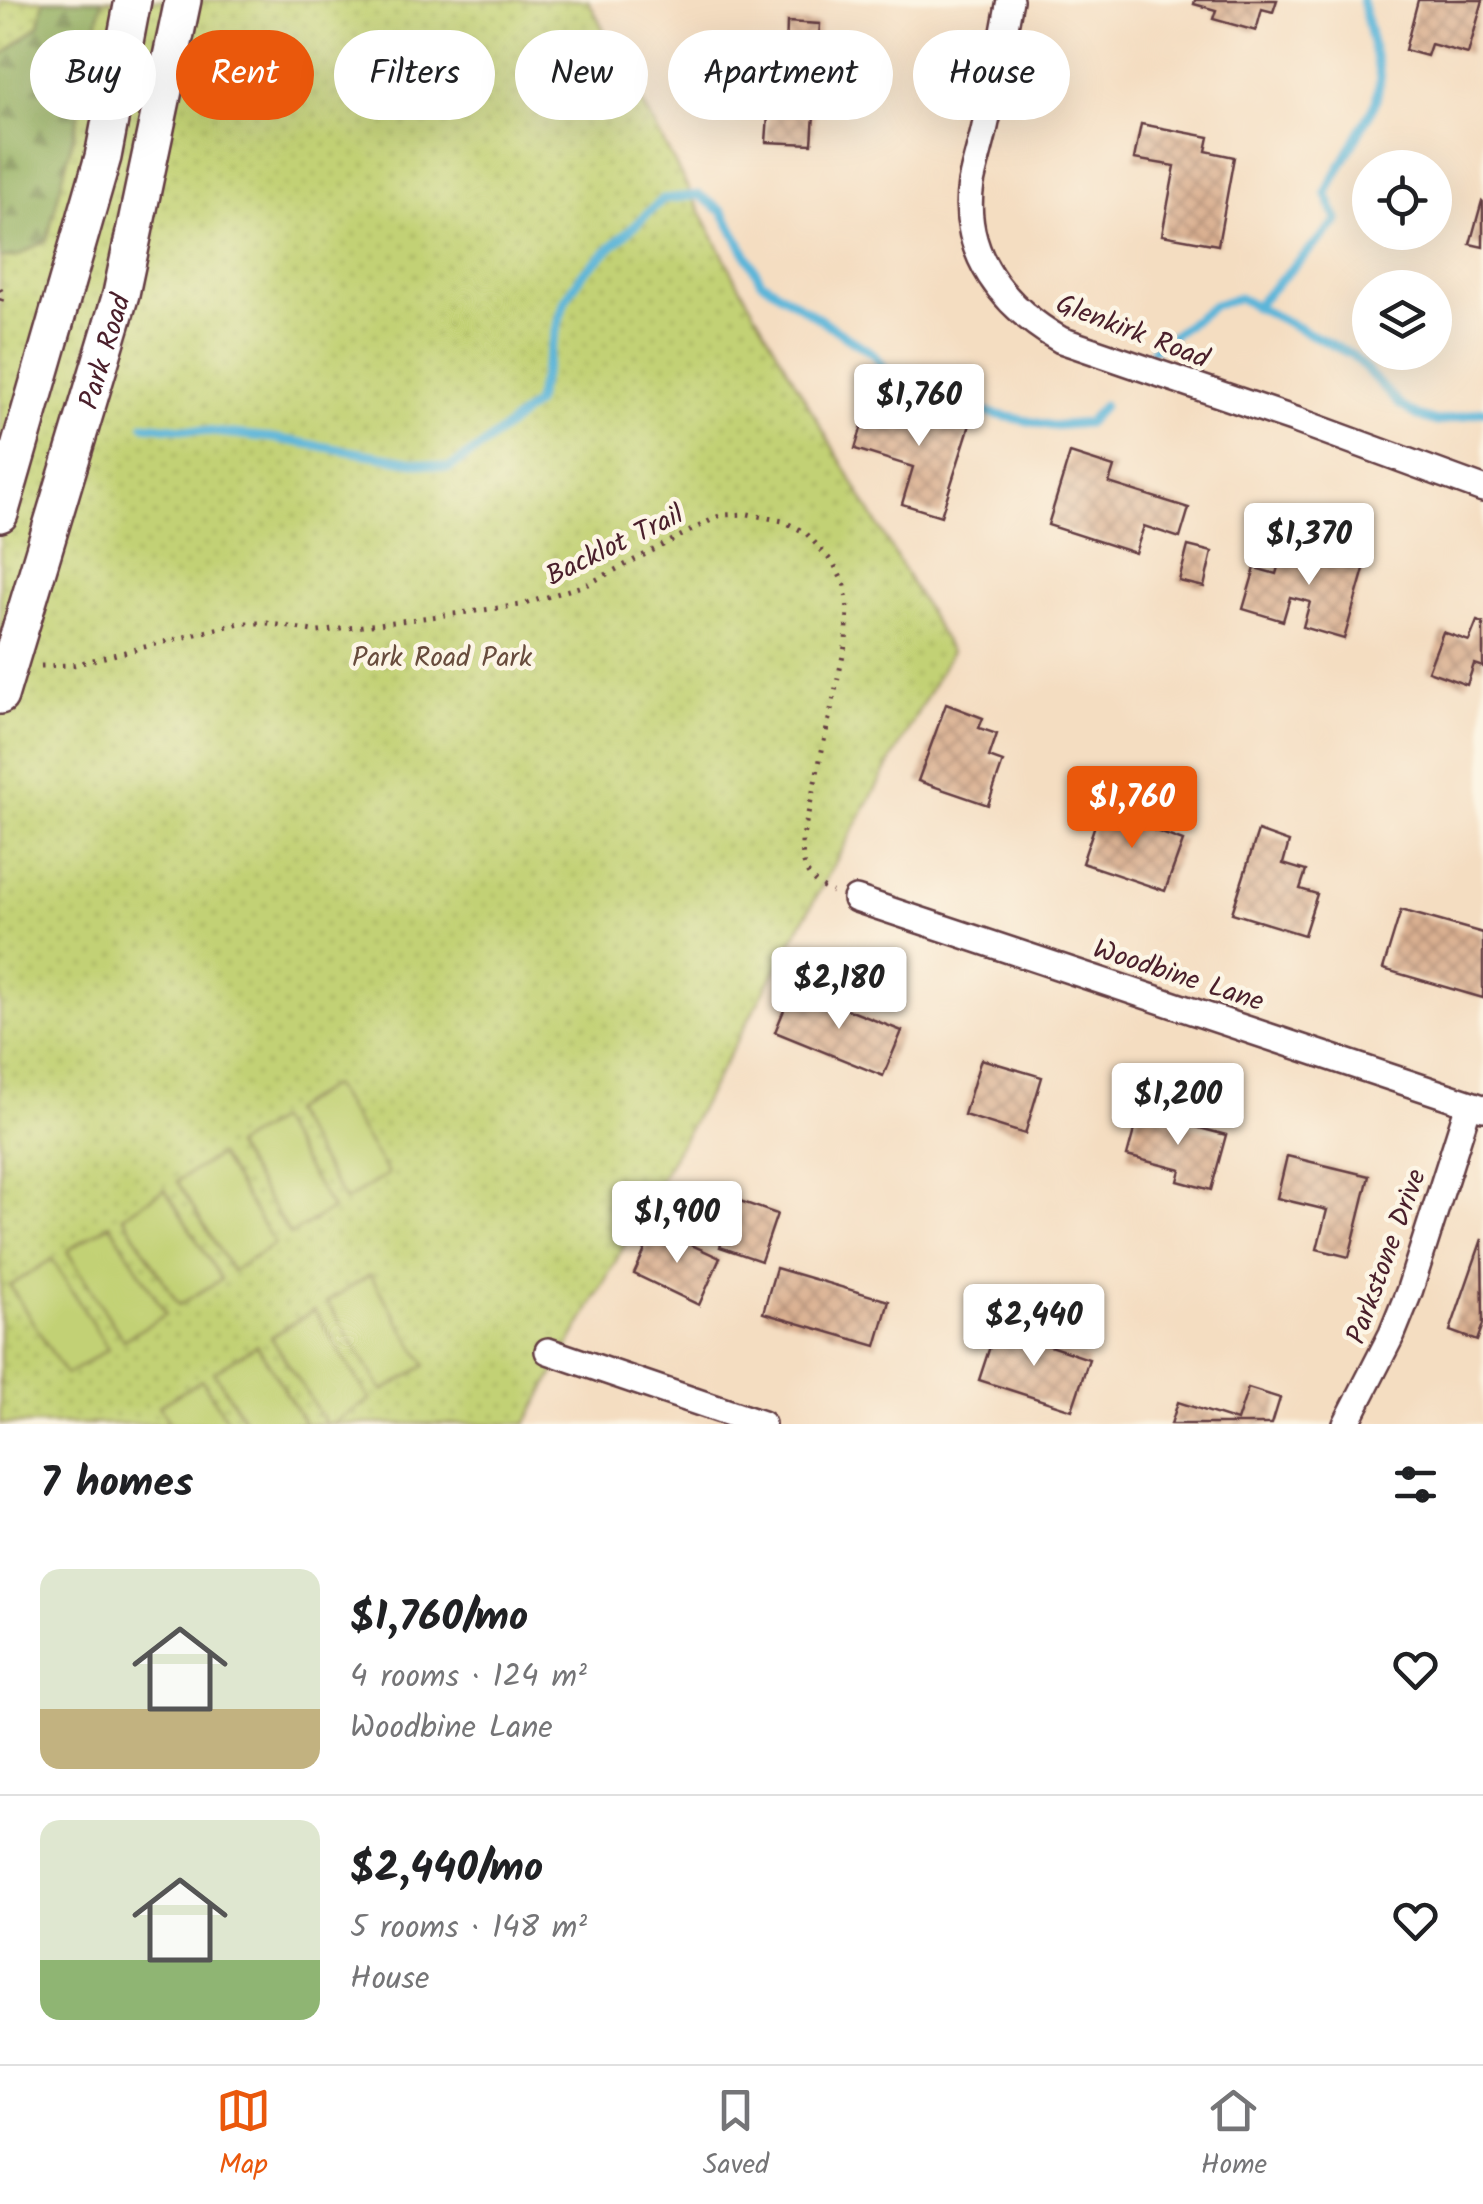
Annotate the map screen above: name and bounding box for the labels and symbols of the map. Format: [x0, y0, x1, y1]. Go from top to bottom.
street label: Glenkirk Road [1049, 282, 1216, 383]
street label: Park Road [68, 288, 145, 415]
pin: $1,760 [838, 364, 1000, 449]
street label: Backlot Trail [538, 493, 692, 599]
pin: $1,370 [1228, 503, 1390, 588]
park label: Park Road Park [352, 636, 533, 681]
pin: $1,760 [1051, 766, 1213, 851]
street label: Woodbine Lane [1087, 928, 1270, 1025]
pin: $2,180 [758, 947, 920, 1032]
pin: $1,200 [1097, 1063, 1259, 1148]
street label: Parkstone Drive [1335, 1163, 1440, 1351]
pin: $1,900 [596, 1181, 758, 1266]
pin: $2,440 [953, 1284, 1115, 1369]

